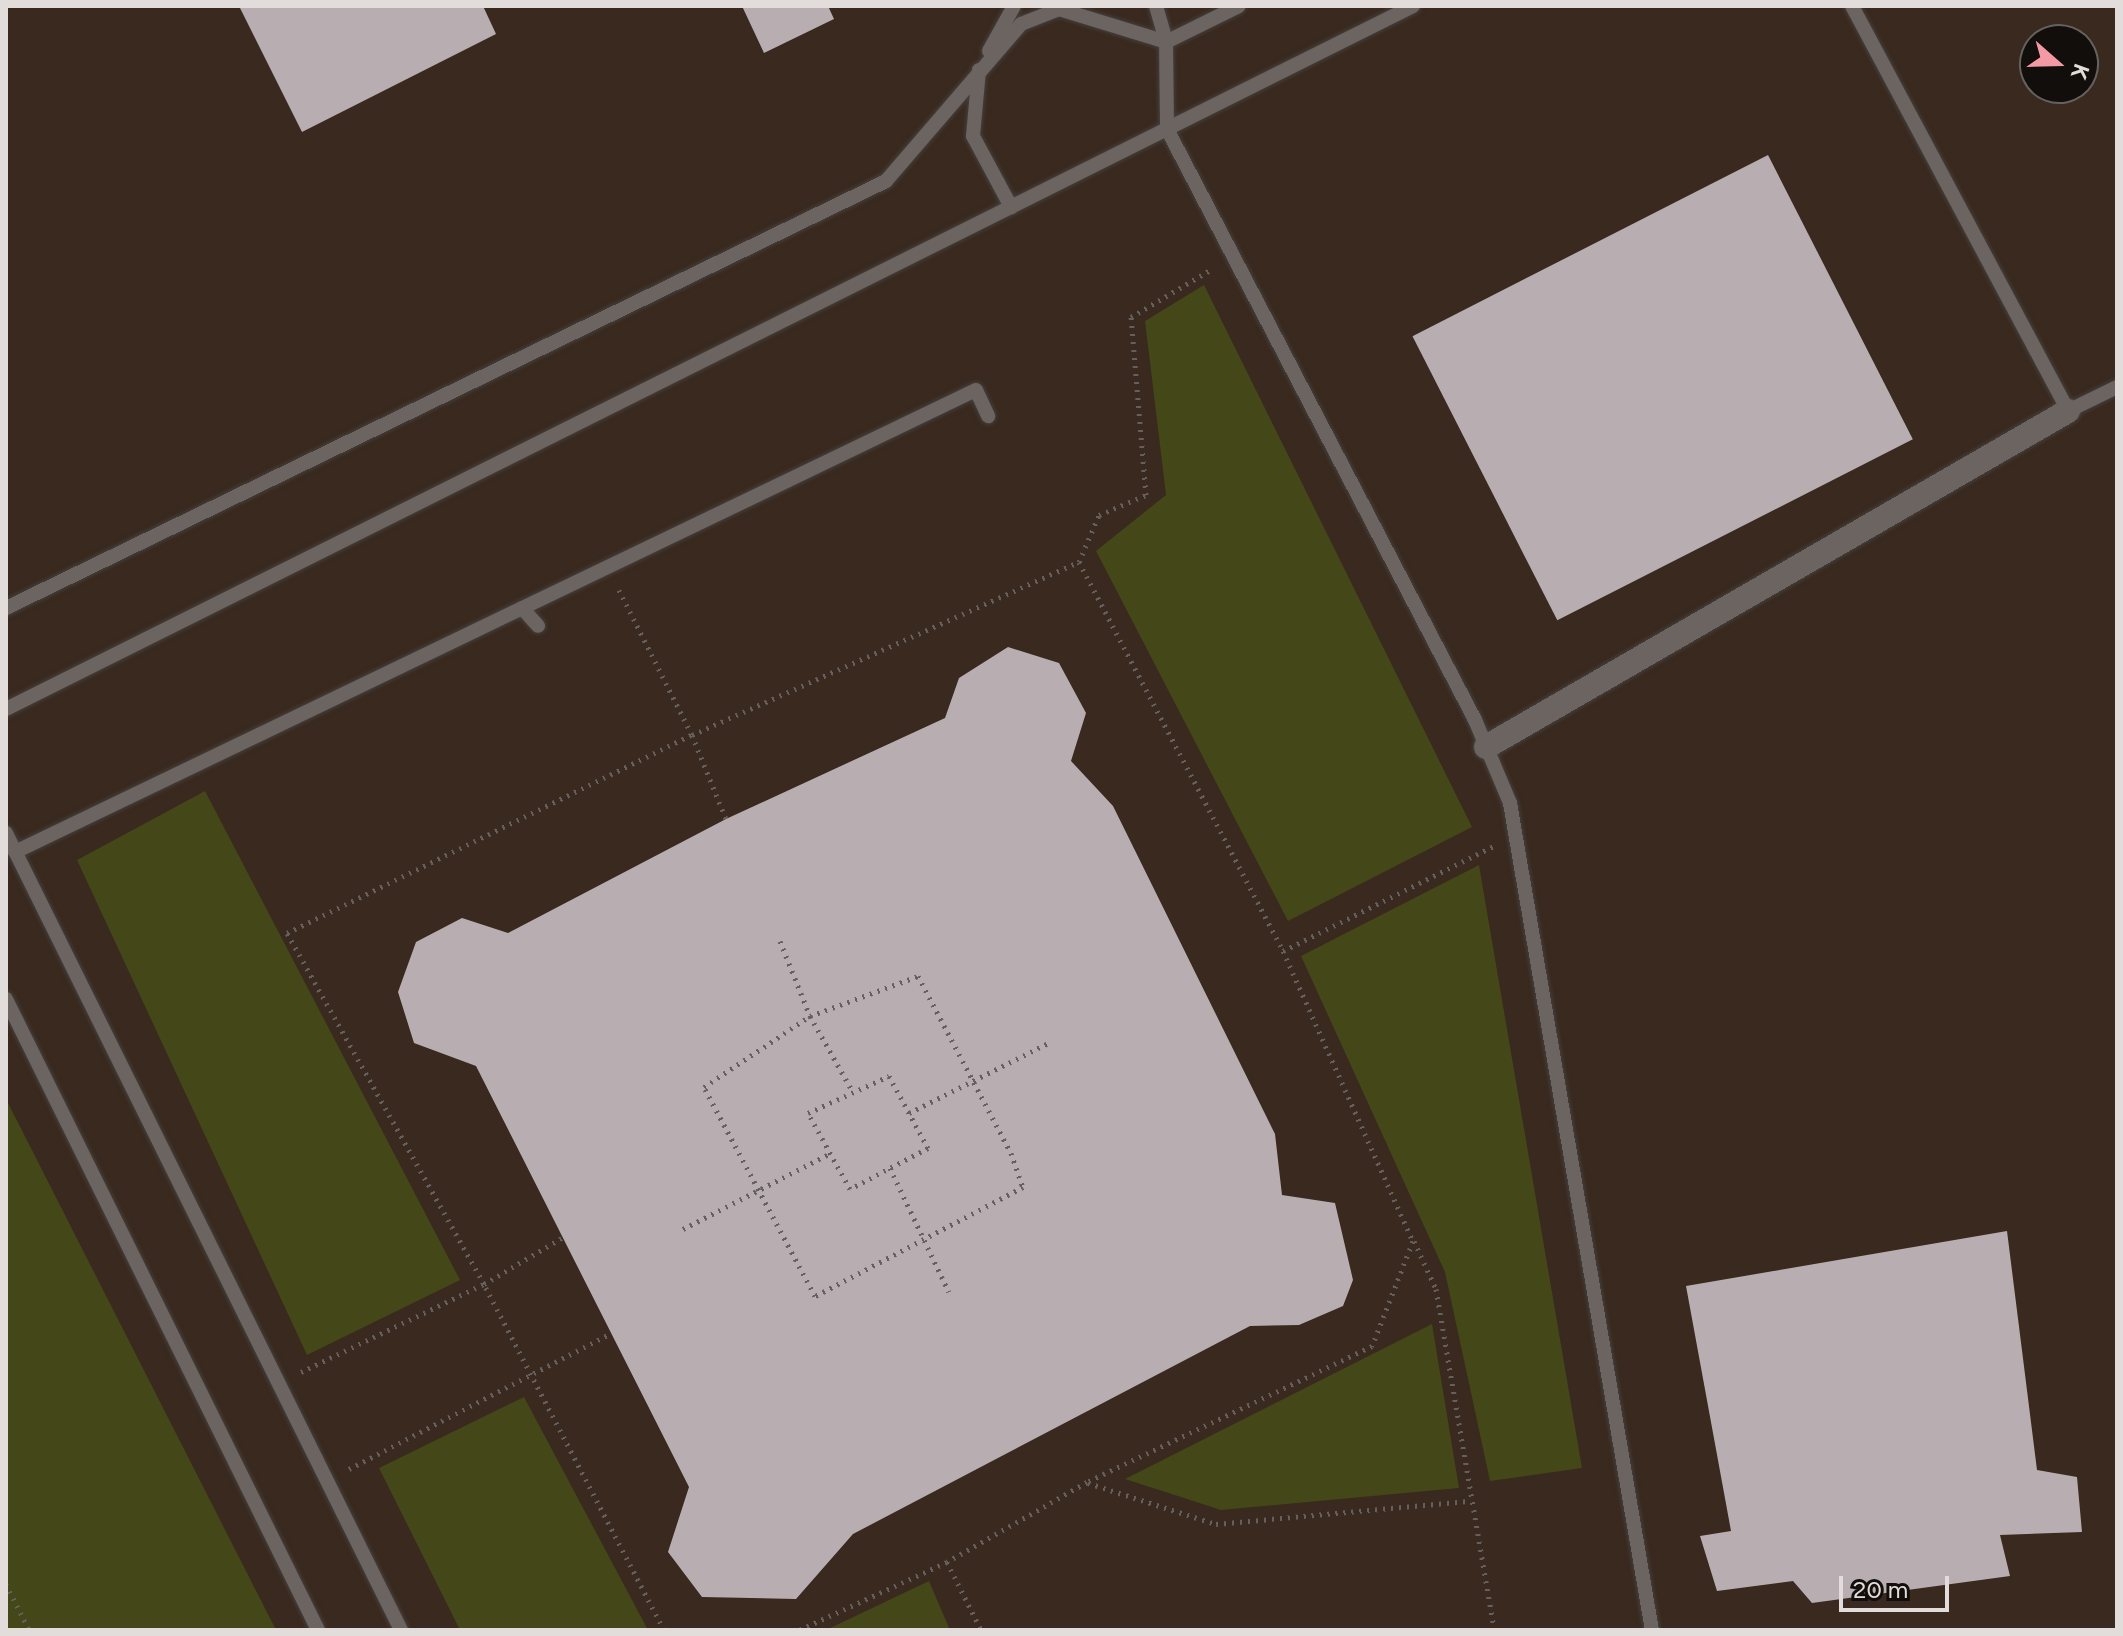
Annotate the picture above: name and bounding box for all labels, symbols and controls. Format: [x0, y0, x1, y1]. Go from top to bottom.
north arrow [2019, 24, 2099, 104]
text: K [2065, 60, 2095, 83]
scale bar [1843, 1560, 1953, 1610]
text: 20 m [1853, 1575, 1908, 1604]

